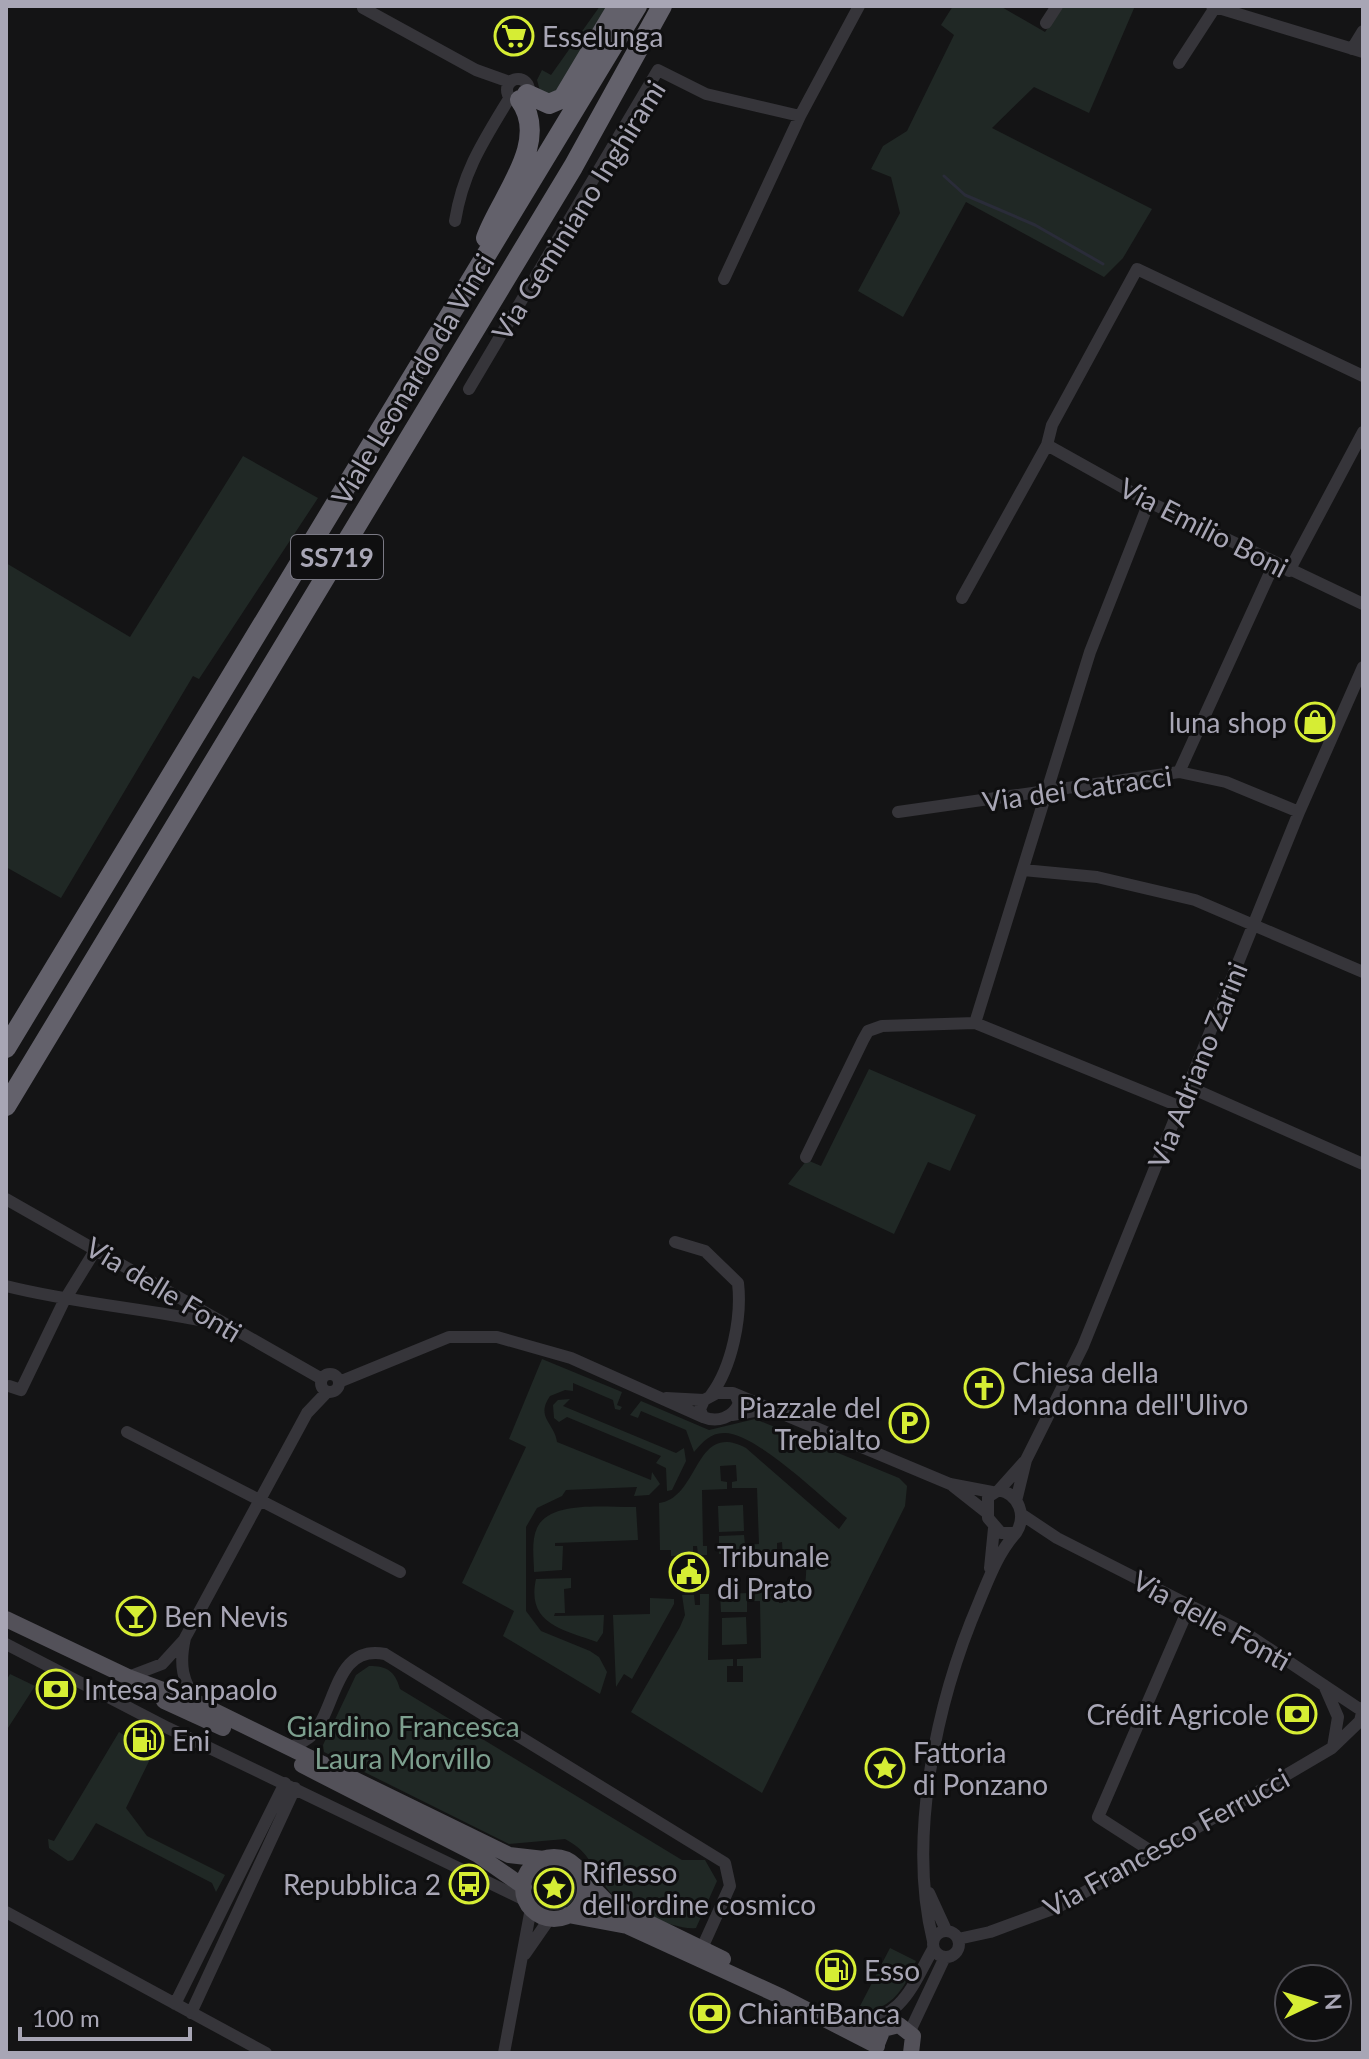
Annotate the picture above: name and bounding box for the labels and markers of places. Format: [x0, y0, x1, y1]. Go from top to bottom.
supermarket icon: Esselunga [493, 15, 535, 57]
place label: Esselunga [542, 19, 663, 53]
shop icon: luna shop [1294, 701, 1336, 743]
place label: luna shop [1169, 705, 1287, 739]
place label: Chiesa della Madonna dell'Ulivo [1012, 1355, 1248, 1421]
church icon: Chiesa della Madonna dell'Ulivo [963, 1367, 1005, 1409]
place label: Piazzale del Trebialto [739, 1390, 881, 1456]
parking icon: Piazzale del Trebialto [888, 1402, 930, 1444]
place label: Tribunale di Prato [717, 1539, 830, 1605]
public building icon: Tribunale di Prato [668, 1551, 710, 1593]
bar icon: Ben Nevis [115, 1595, 157, 1637]
place label: Ben Nevis [164, 1599, 288, 1633]
bank icon: Intesa Sanpaolo [35, 1668, 77, 1710]
place label: Intesa Sanpaolo [84, 1672, 278, 1706]
bank icon: Crédit Agricole [1276, 1693, 1318, 1735]
place label: Crédit Agricole [1086, 1697, 1269, 1731]
fuel station icon: Eni [123, 1719, 165, 1761]
place label: Eni [172, 1723, 210, 1757]
place label: Fattoria di Ponzano [913, 1735, 1048, 1801]
place icon: Fattoria di Ponzano [864, 1747, 906, 1789]
place label: Riflesso dell'ordine cosmico [582, 1855, 816, 1921]
bus stop icon: Repubblica 2 [448, 1863, 490, 1905]
place label: Repubblica 2 [283, 1867, 441, 1901]
place icon: Riflesso dell'ordine cosmico [533, 1867, 575, 1909]
fuel station icon: Esso [815, 1949, 857, 1991]
place label: Esso [864, 1953, 920, 1987]
bank icon: ChiantiBanca [689, 1992, 731, 2034]
place label: ChiantiBanca [738, 1996, 900, 2030]

